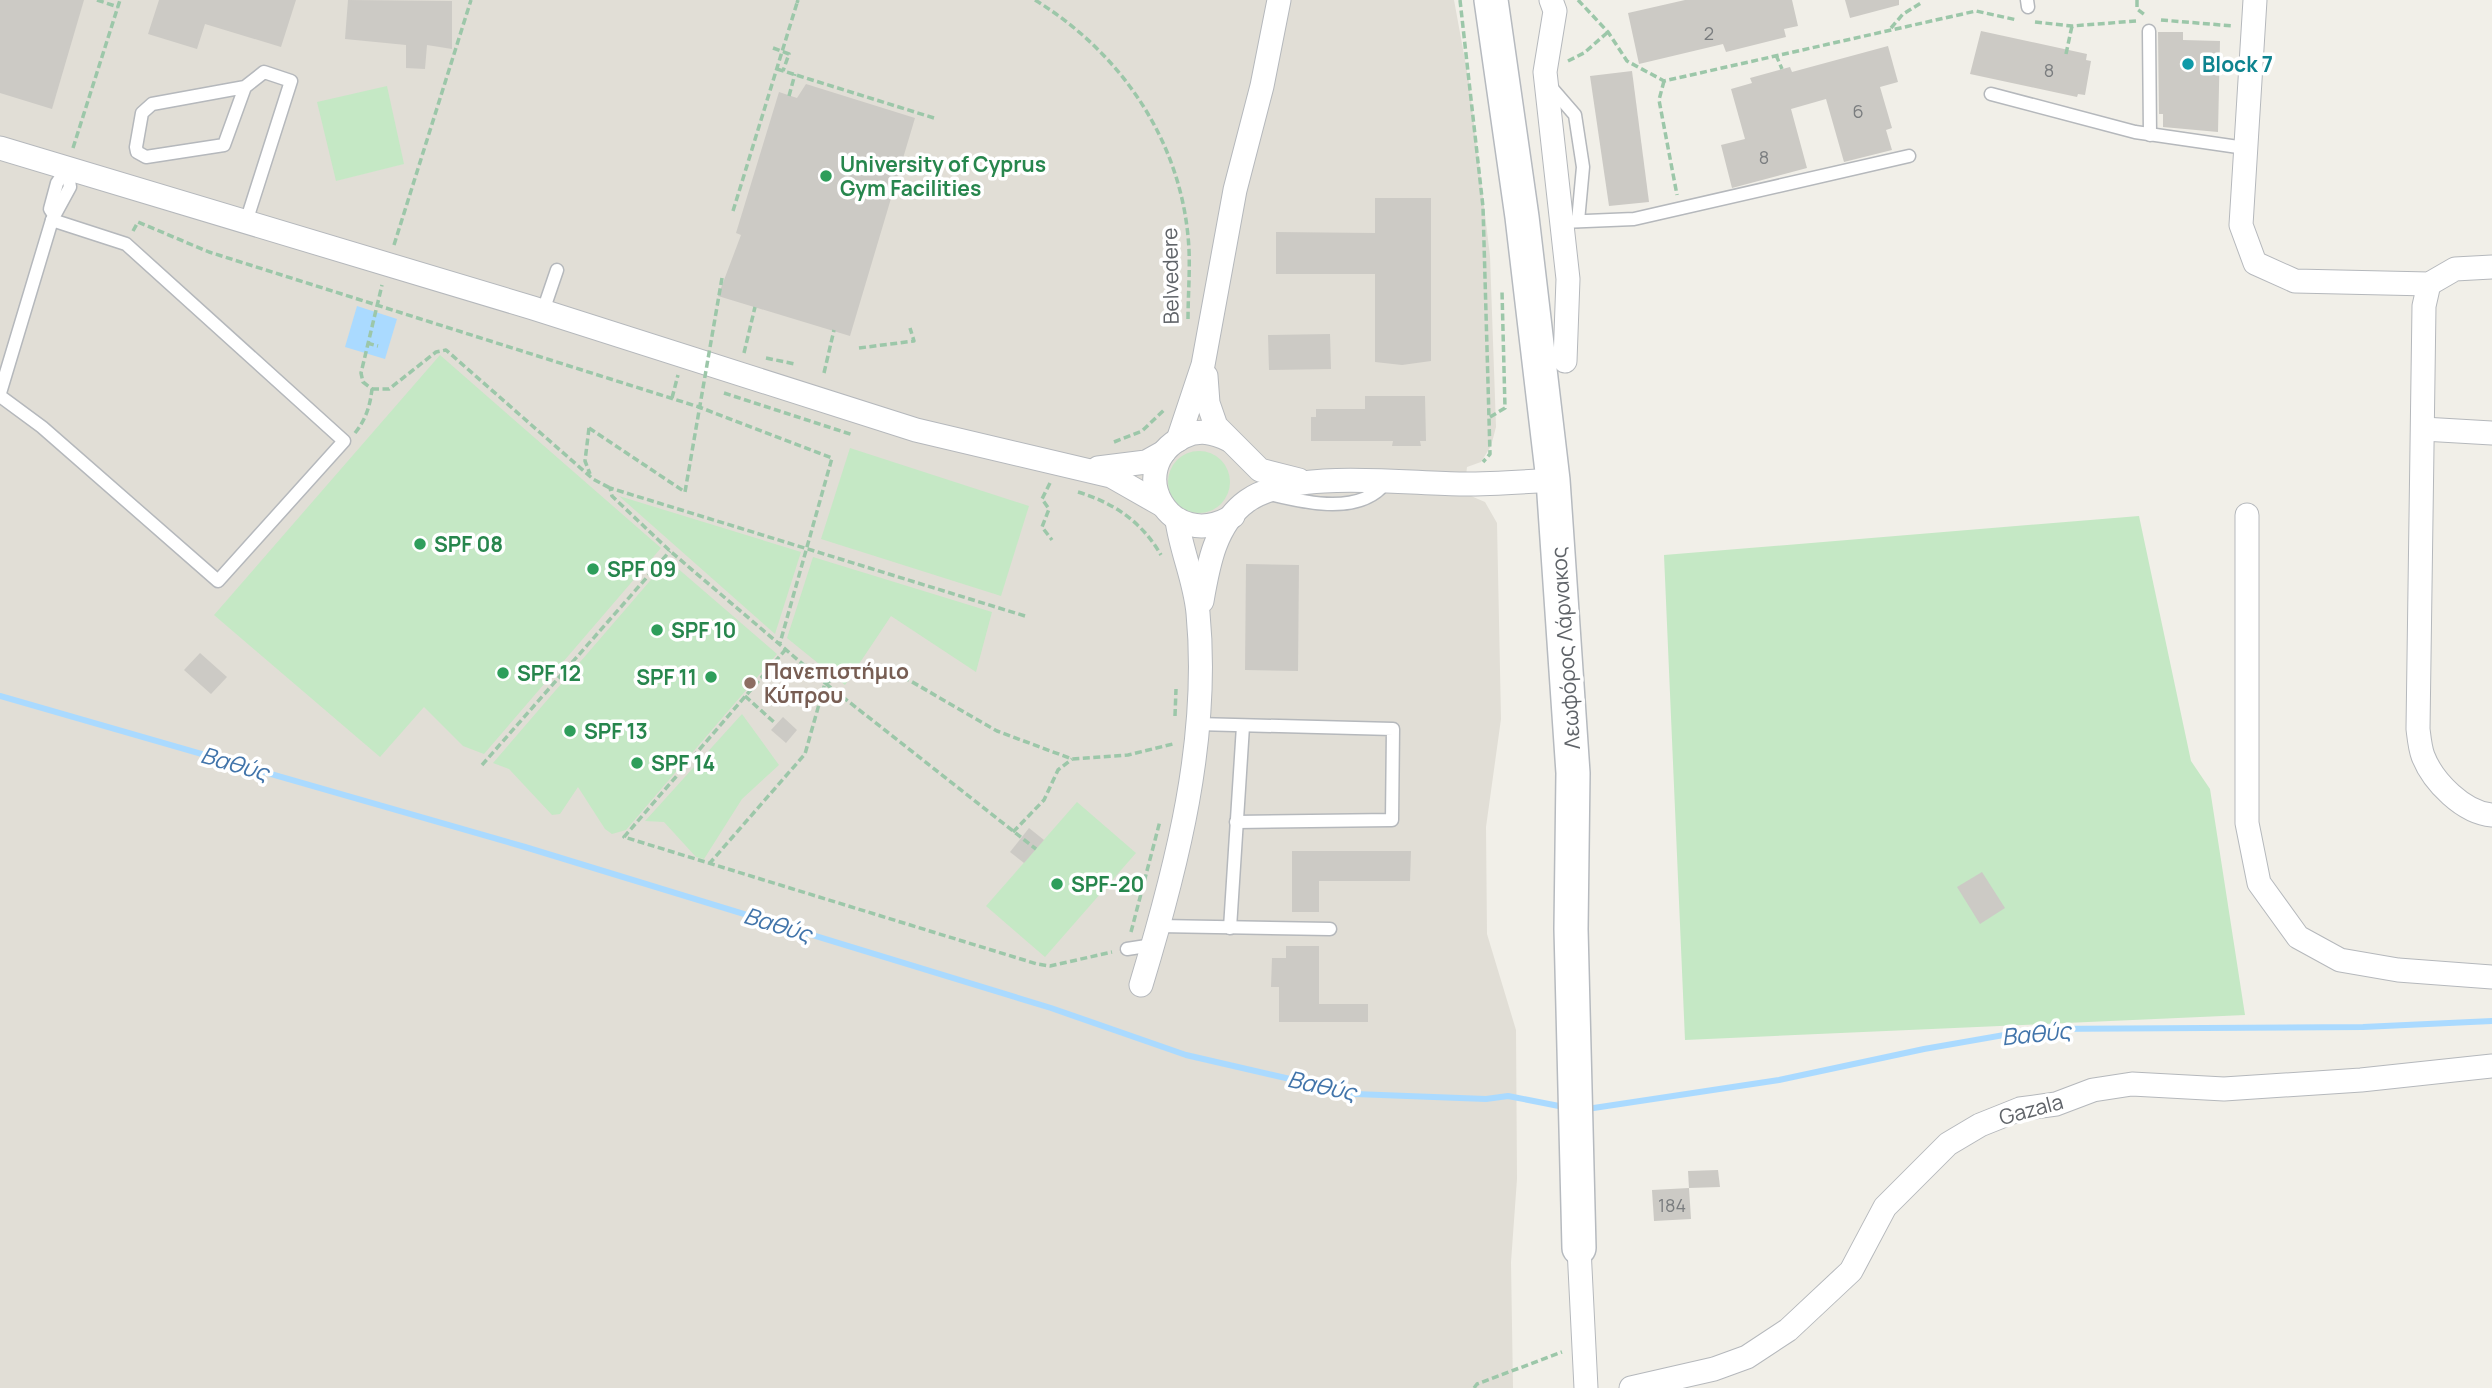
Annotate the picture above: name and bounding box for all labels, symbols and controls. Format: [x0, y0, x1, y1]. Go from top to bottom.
house number: 2 [1704, 21, 1714, 45]
place label: Block 7 [2202, 50, 2273, 78]
marker: Block 7 [2180, 56, 2196, 72]
house number: 8 [2044, 58, 2054, 82]
house number: 6 [1852, 99, 1864, 123]
house number: 8 [1759, 145, 1769, 169]
place label: University of Cyprus Gym Facilities [840, 150, 1046, 202]
marker: University of Cyprus Gym Facilities [818, 168, 834, 184]
street label: Belvedere [1155, 227, 1185, 325]
place label: SPF 08 [434, 530, 503, 558]
marker: SPF 08 [412, 536, 428, 552]
street label: Λεωφόρος Λάρνακος [1544, 546, 1586, 750]
place label: SPF 09 [607, 555, 676, 583]
marker: SPF 09 [585, 561, 601, 577]
place label: SPF 10 [671, 616, 736, 644]
marker: SPF 10 [649, 622, 665, 638]
place label: Πανεπιστήμιο Κύπρου [764, 657, 909, 709]
place label: SPF 12 [517, 659, 581, 687]
place label: SPF 11 [636, 663, 697, 691]
marker: SPF 12 [495, 665, 511, 681]
marker: SPF 11 [703, 669, 719, 685]
marker: Πανεπιστήμιο Κύπρου [742, 675, 758, 691]
place label: SPF 13 [584, 717, 648, 745]
marker: SPF 13 [562, 723, 578, 739]
water label: Βαθύς [197, 738, 275, 789]
place label: SPF 14 [651, 749, 715, 777]
marker: SPF 14 [629, 755, 645, 771]
place label: SPF-20 [1071, 870, 1144, 898]
marker: SPF-20 [1049, 876, 1065, 892]
water label: Βαθύς [740, 899, 818, 950]
water label: Βαθύς [2000, 1013, 2074, 1053]
water label: Βαθύς [1285, 1062, 1361, 1108]
street label: Gazala [1996, 1087, 2066, 1131]
house number: 184 [1658, 1193, 1686, 1217]

